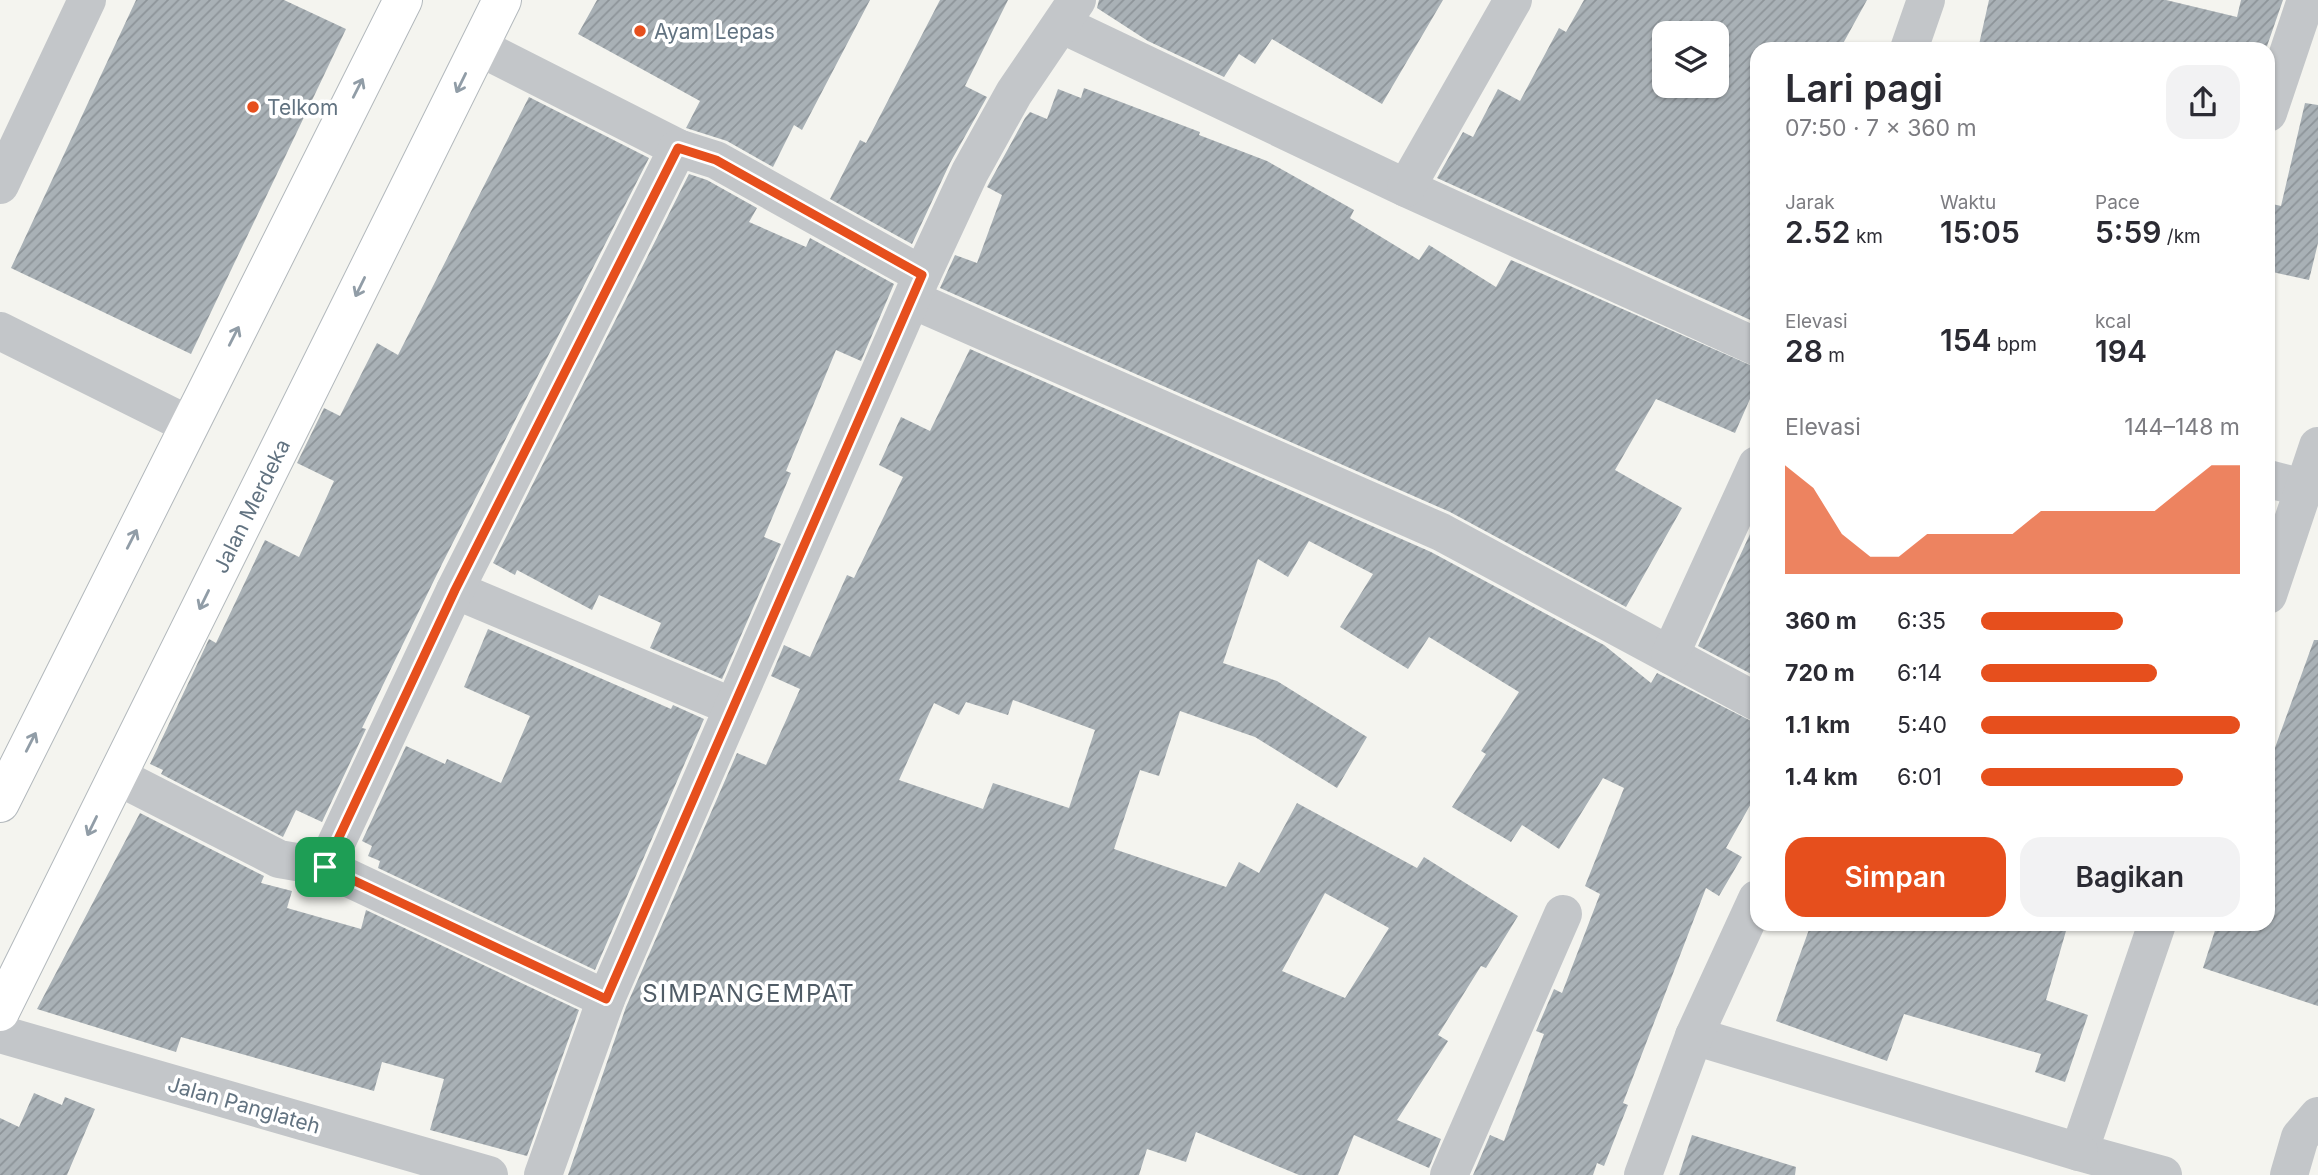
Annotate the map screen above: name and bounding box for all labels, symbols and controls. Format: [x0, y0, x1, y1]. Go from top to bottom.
place label: Ayam Lepas [654, 19, 775, 44]
map controls [1652, 21, 1729, 98]
button: layers [1652, 21, 1729, 98]
marker: Ayam Lepas [632, 23, 648, 39]
text: Lari pagi [1785, 65, 1943, 111]
button: share [2166, 65, 2240, 139]
one-way arrow [454, 72, 468, 93]
one-way arrow [352, 79, 366, 99]
place label: Telkom [267, 95, 338, 120]
marker: Telkom [245, 99, 261, 115]
text: 07:50 · 7 × 360 m [1785, 114, 1977, 142]
text: Jarak [1785, 191, 1835, 214]
text: Waktu [1940, 191, 1996, 214]
text: Pace [2095, 191, 2140, 214]
text: 2.52 [1785, 214, 1851, 250]
text: 15:05 [1940, 214, 2020, 250]
text: 5:59 [2095, 214, 2162, 250]
text: km [1851, 225, 1883, 248]
text: /km [2162, 225, 2201, 248]
one-way arrow [353, 276, 366, 297]
text: Elevasi [1785, 310, 1848, 333]
text: kcal [2095, 310, 2131, 333]
text: 154 [1940, 322, 1992, 358]
one-way arrow [228, 326, 242, 346]
text: 28 [1785, 333, 1823, 369]
text: bpm [1992, 333, 2037, 356]
text: 194 [2095, 333, 2147, 369]
text: m [1823, 344, 1845, 367]
text: Elevasi [1785, 413, 1861, 441]
text: 144–148 m [2124, 413, 2240, 441]
street label: Jalan Merdeka [207, 435, 295, 577]
one-way arrow [126, 529, 140, 550]
one-way arrow [197, 589, 211, 610]
text: 360 m [1785, 607, 1857, 635]
text: 6:35 [1897, 607, 1946, 635]
text: 720 m [1785, 659, 1855, 687]
text: 6:14 [1897, 659, 1942, 687]
text: 1.1 km [1785, 711, 1850, 739]
text: 5:40 [1897, 711, 1947, 739]
one-way arrow [24, 732, 38, 753]
text: 1.4 km [1785, 763, 1858, 791]
text: 6:01 [1897, 763, 1942, 791]
one-way arrow [85, 815, 99, 836]
pin [295, 837, 355, 897]
button: Simpan [1785, 837, 2006, 917]
button: Bagikan [2020, 837, 2240, 917]
icon: arrive [306, 848, 344, 886]
district label: SIMPANGEMPAT [642, 979, 856, 1008]
street label: Jalan Panglateh [165, 1071, 323, 1139]

